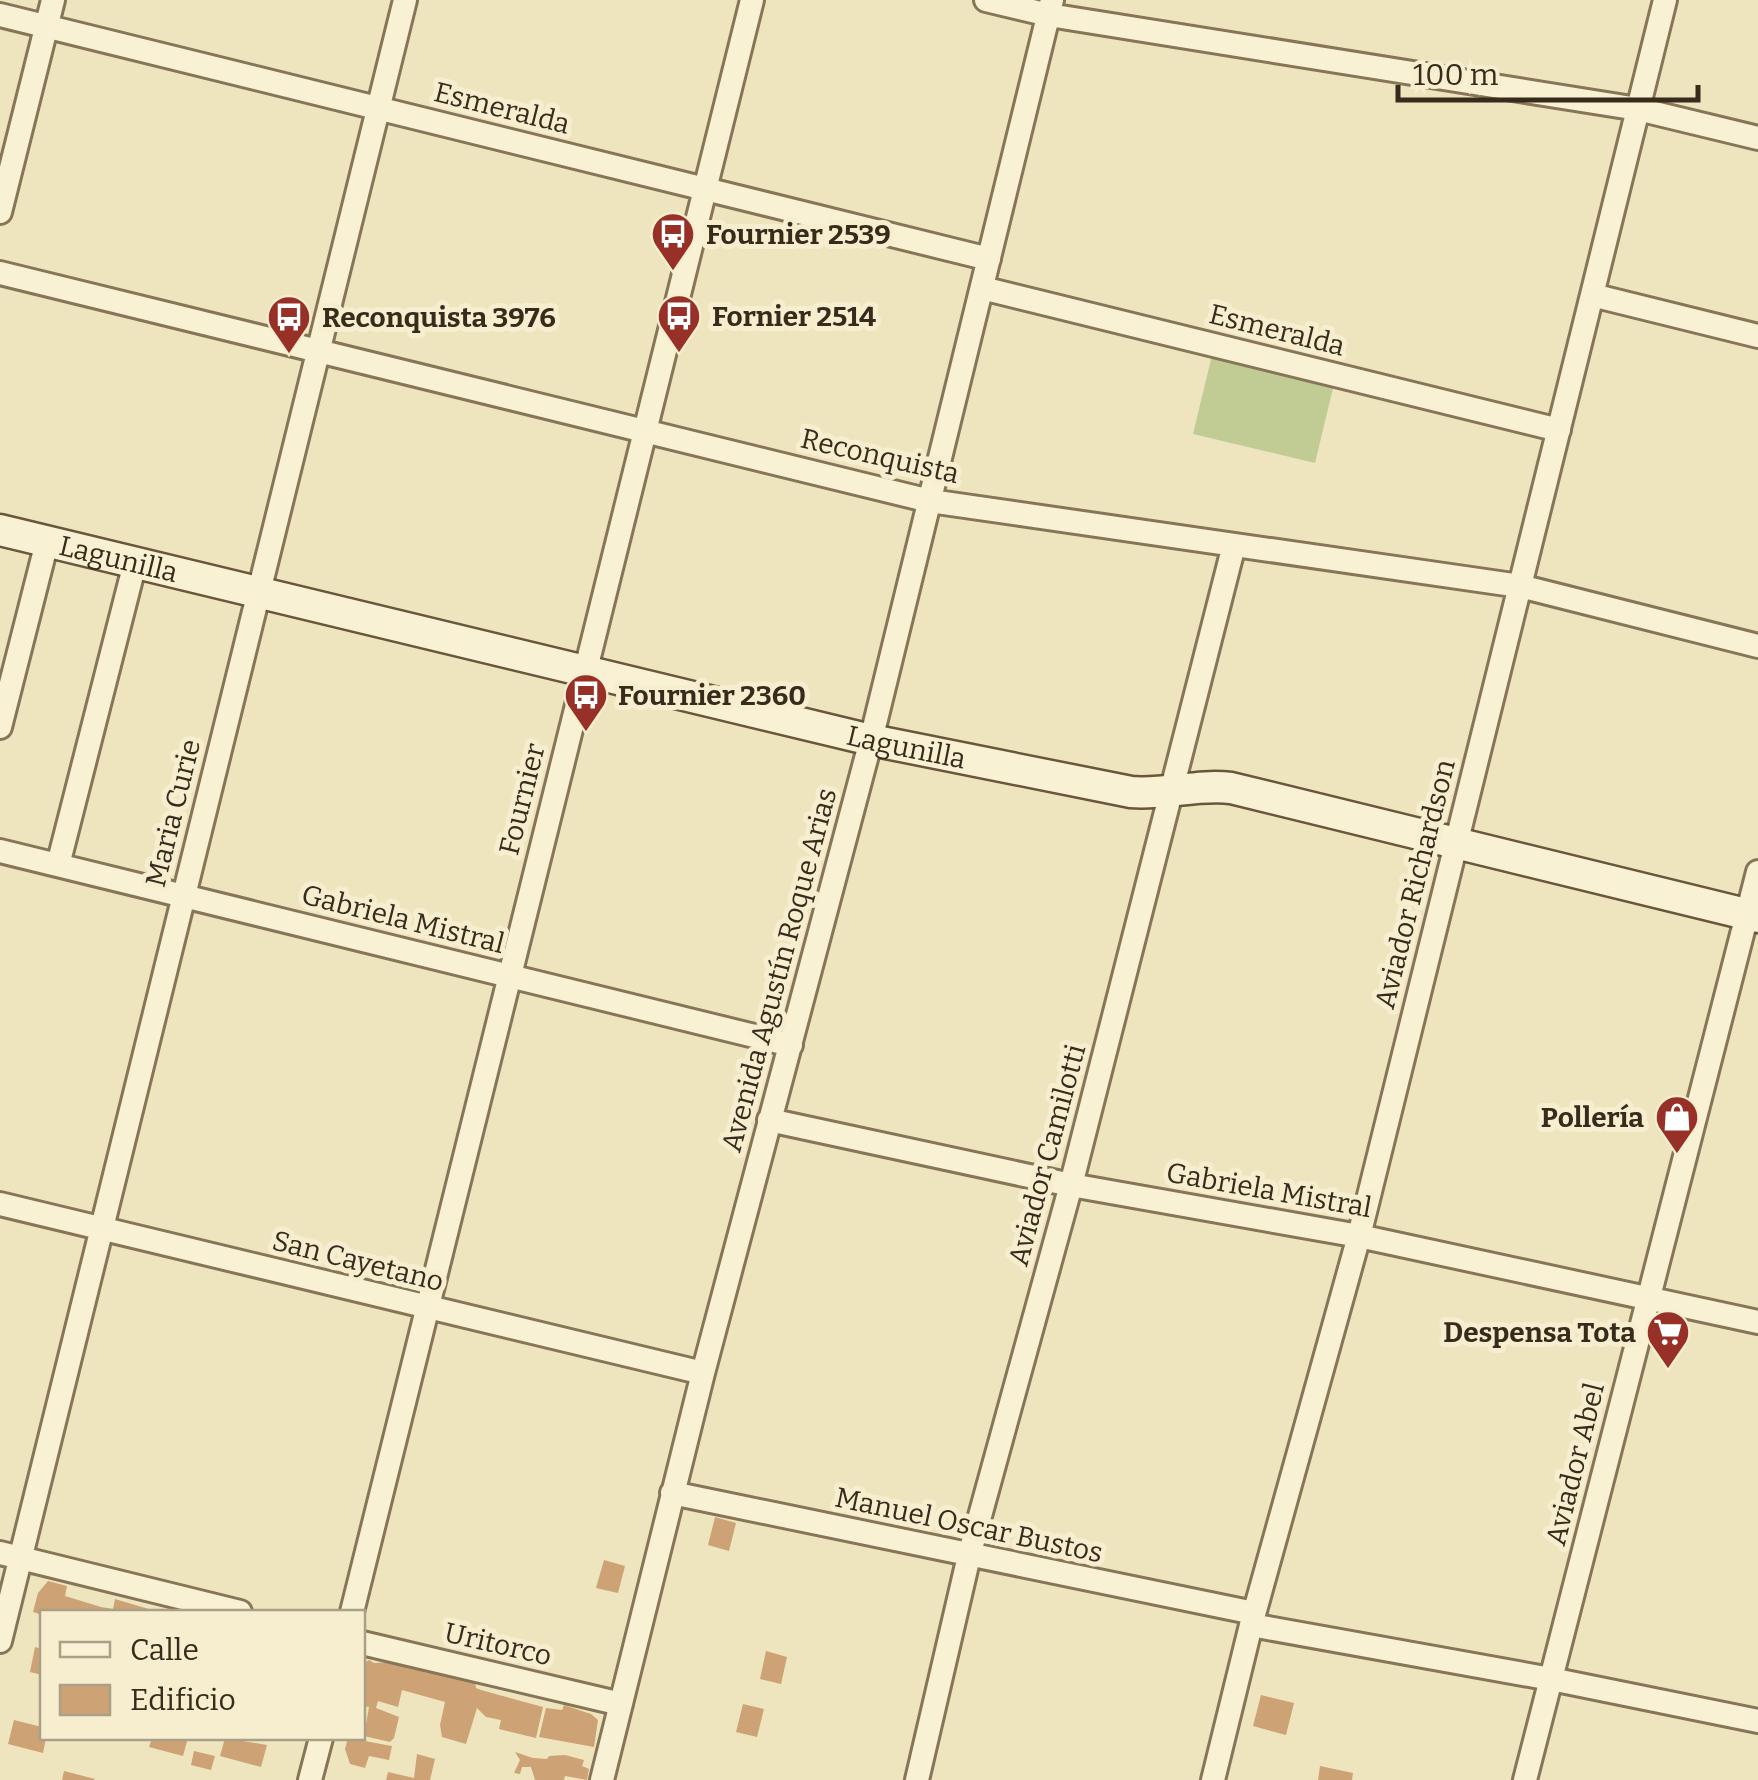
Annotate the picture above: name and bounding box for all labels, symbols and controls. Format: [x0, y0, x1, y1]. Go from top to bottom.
scale bar [1398, 40, 1698, 102]
text: 100 m [1413, 57, 1499, 93]
street label: Esmeralda [431, 75, 573, 141]
bus stop icon: Fournier 2539 [650, 211, 696, 272]
place label: Fournier 2539 [706, 218, 891, 251]
bus stop icon: Fornier 2514 [656, 293, 702, 354]
bus stop icon: Reconquista 3976 [266, 294, 312, 355]
street label: Esmeralda [1206, 297, 1348, 363]
place label: Fornier 2514 [712, 300, 876, 333]
place label: Reconquista 3976 [322, 301, 556, 334]
street label: Reconquista [798, 422, 962, 490]
street label: Lagunilla [56, 528, 181, 589]
bus stop icon: Fournier 2360 [563, 672, 609, 733]
place label: Fournier 2360 [618, 679, 806, 712]
street label: Lagunilla [844, 718, 969, 775]
street label: Maria Curie [139, 736, 207, 890]
street label: Fournier [492, 740, 552, 858]
street label: Aviador Richardson [1368, 756, 1462, 1012]
street label: Avenida Agustín Roque Arias [715, 785, 843, 1155]
street label: Gabriela Mistral [298, 878, 508, 960]
street label: Aviador Camilotti [1002, 1041, 1092, 1269]
shop icon: Pollería [1654, 1094, 1700, 1155]
place label: Pollería [1541, 1101, 1644, 1134]
street label: Gabriela Mistral [1164, 1156, 1374, 1224]
street label: San Cayetano [269, 1224, 447, 1298]
supermarket icon: Despensa Tota [1645, 1309, 1691, 1370]
place label: Despensa Tota [1443, 1316, 1636, 1349]
street label: Aviador Abel [1539, 1379, 1611, 1549]
street label: Manuel Oscar Bustos [832, 1481, 1106, 1569]
legend [40, 1610, 365, 1740]
street label: Uritorco [441, 1616, 555, 1672]
text: Calle [130, 1632, 199, 1668]
text: Edificio [130, 1682, 236, 1718]

